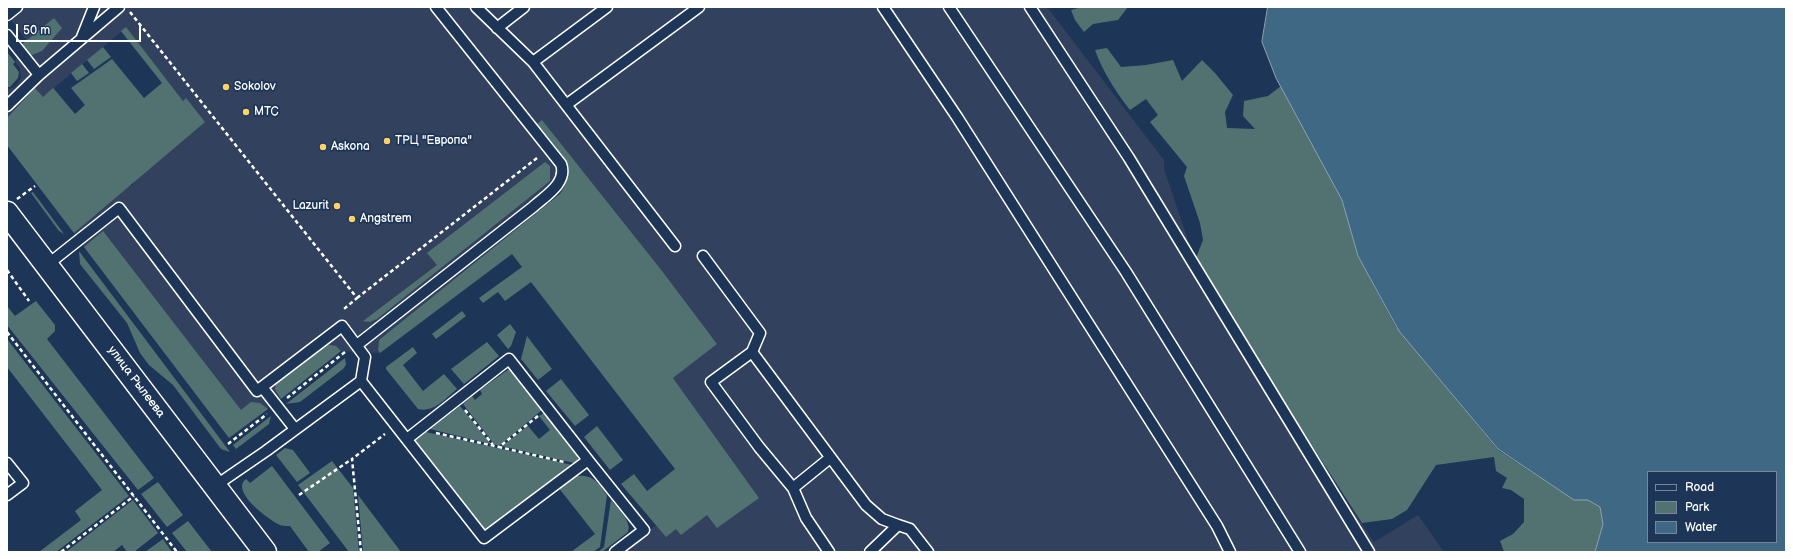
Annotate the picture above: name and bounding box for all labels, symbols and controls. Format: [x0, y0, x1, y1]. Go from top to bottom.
scale bar [18, 16, 143, 42]
text: 50 m [23, 23, 50, 38]
place label: Sokolov [234, 80, 276, 94]
marker: Sokolov [221, 82, 231, 92]
place label: МТС [254, 105, 279, 119]
marker: МТС [241, 107, 251, 117]
place label: ТРЦ "Европа" [395, 134, 472, 148]
marker: ТРЦ "Европа" [382, 136, 392, 146]
place label: Askona [331, 140, 370, 154]
marker: Askona [318, 142, 328, 152]
place label: Lazurit [292, 199, 329, 213]
marker: Lazurit [332, 201, 342, 211]
place label: Angstrem [360, 212, 412, 226]
marker: Angstrem [347, 214, 357, 224]
street label: улица Рылеева [104, 343, 168, 421]
legend [1647, 471, 1777, 543]
text: Road [1685, 480, 1714, 495]
text: Park [1685, 500, 1709, 515]
text: Water [1685, 520, 1717, 535]

